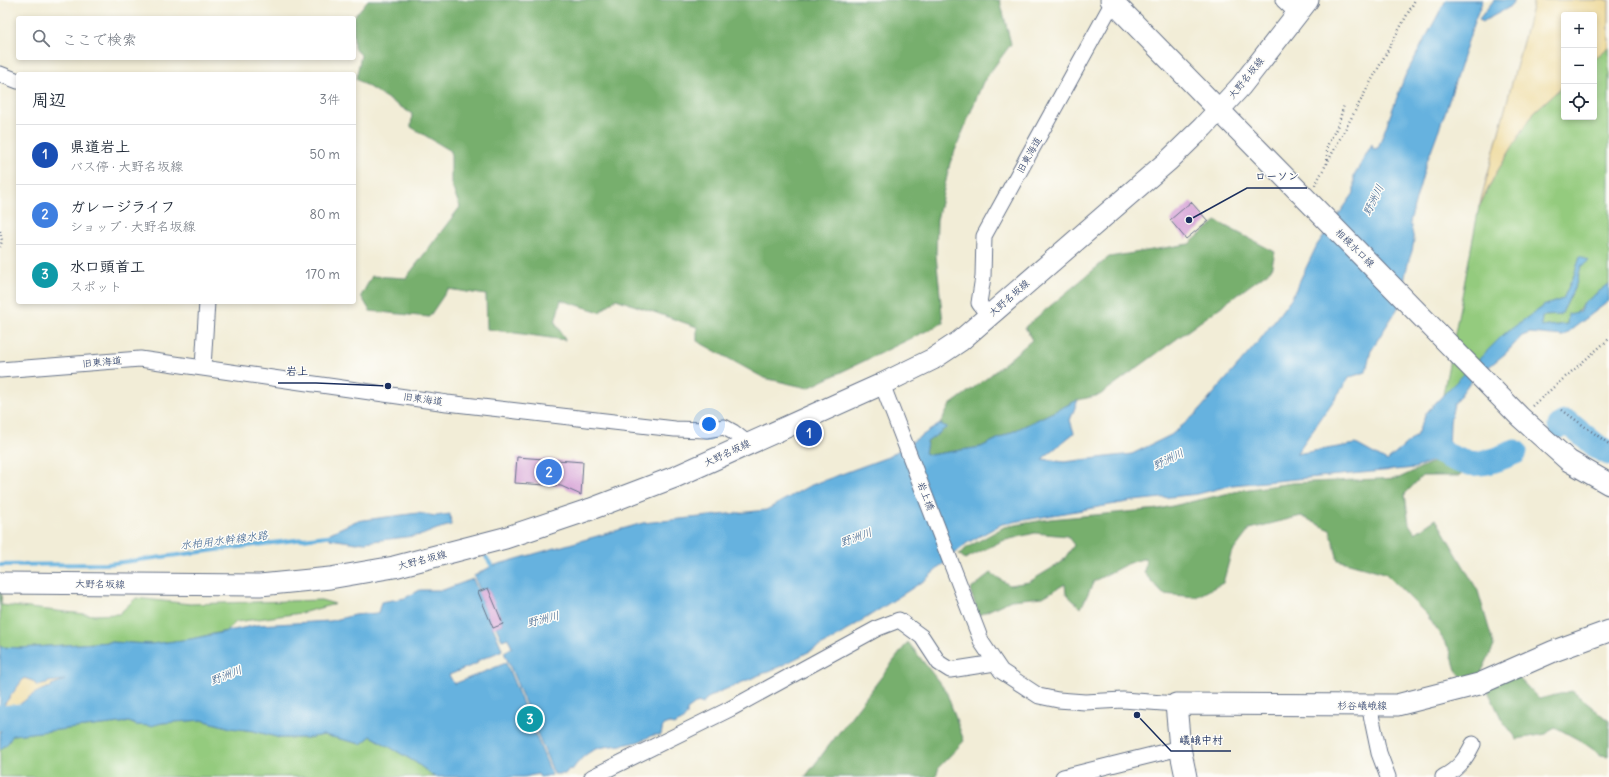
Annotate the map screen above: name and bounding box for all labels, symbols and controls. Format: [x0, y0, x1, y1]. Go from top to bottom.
map controls [1561, 12, 1597, 120]
button: + [1561, 12, 1597, 48]
search box [16, 16, 356, 60]
icon: search [30, 27, 52, 49]
text: ここで検索 [62, 30, 137, 49]
button: − [1561, 48, 1597, 84]
street label: 大野名坂線 [1225, 54, 1267, 102]
button: locate [1561, 84, 1597, 120]
text: 周辺 [32, 89, 66, 111]
text: 3件 [320, 91, 340, 108]
street label: 旧東海道 [1014, 134, 1044, 176]
text: 県道岩上 [70, 137, 130, 156]
text: 1 [42, 146, 48, 163]
text: 50 m [309, 146, 340, 163]
text: バス停 · 大野名坂線 [70, 158, 183, 175]
callout: ローソン [1247, 165, 1307, 188]
text: ローソン [1255, 169, 1299, 183]
water label: 野洲川 [1359, 182, 1387, 218]
text: ガレージライフ [70, 197, 176, 216]
text: 2 [41, 206, 49, 223]
text: 80 m [309, 206, 340, 223]
text: ショップ · 大野名坂線 [70, 218, 196, 235]
street label: 相模水口線 [1333, 226, 1377, 270]
text: 水口頭首工 [70, 257, 145, 276]
text: 3 [41, 266, 49, 283]
text: 170 m [305, 266, 340, 283]
street label: 大野名坂線 [986, 277, 1032, 319]
text: スポット [70, 278, 122, 295]
street label: 旧東海道 [82, 354, 122, 370]
callout: 岩上 [278, 360, 316, 383]
text: 岩上 [286, 364, 308, 378]
street label: 旧東海道 [402, 390, 444, 408]
your location [699, 414, 719, 434]
pin: 1 [796, 418, 822, 448]
street label: 大野名坂線 [702, 437, 752, 469]
water label: 野洲川 [1150, 445, 1186, 473]
pin: 2 [536, 457, 562, 487]
street label: 岩上橋 [915, 480, 937, 512]
water label: 野洲川 [838, 525, 874, 549]
water label: 水柏用水幹線水路 [179, 528, 270, 552]
street label: 大野名坂線 [396, 547, 448, 573]
street label: 大野名坂線 [75, 577, 125, 591]
water label: 野洲川 [525, 608, 561, 630]
water label: 野洲川 [208, 663, 244, 687]
street label: 杉谷嶬峨線 [1337, 699, 1387, 712]
pin: 3 [517, 704, 543, 734]
callout: 嶬峨中村 [1171, 728, 1231, 751]
text: 嶬峨中村 [1179, 733, 1223, 747]

